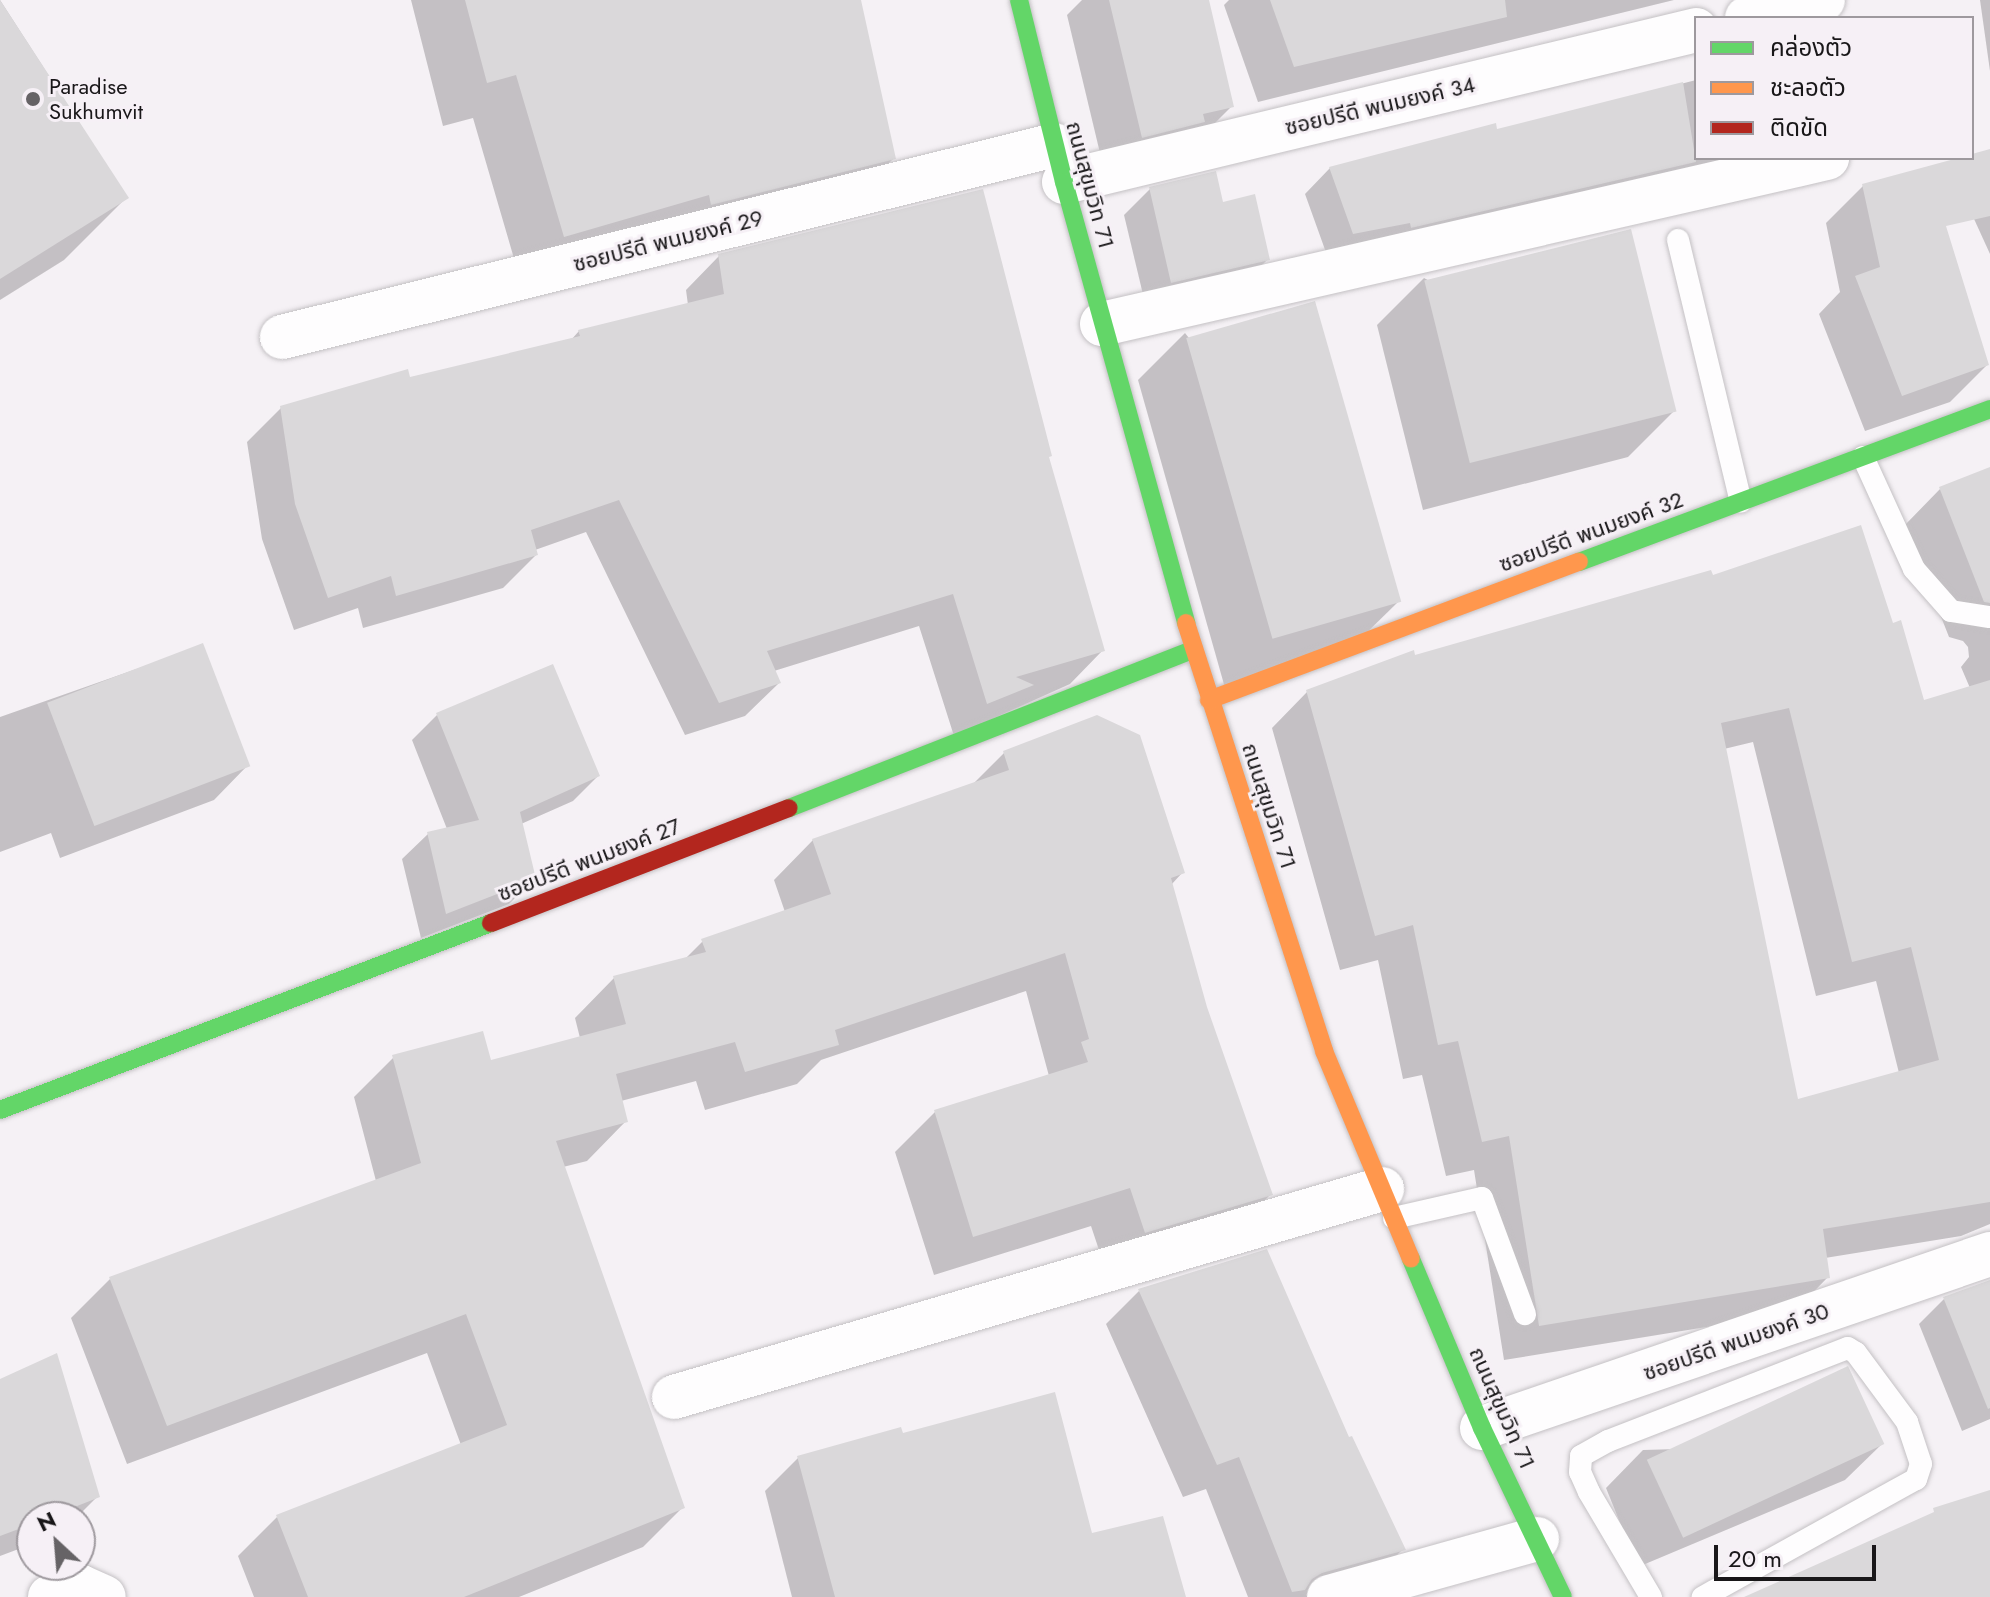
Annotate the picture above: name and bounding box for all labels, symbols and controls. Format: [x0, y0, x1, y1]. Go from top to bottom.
legend [1694, 16, 1974, 160]
text: คล่องตัว [1770, 30, 1852, 65]
text: ชะลอตัว [1770, 70, 1846, 105]
street label: ซอยปรีดี พนมยงค์ 34 [1282, 71, 1478, 141]
place label: Paradise Sukhumvit [49, 73, 143, 124]
marker: Paradise Sukhumvit [24, 90, 42, 108]
text: ติดขัด [1770, 110, 1828, 145]
street label: ถนนสุขุมวิท 71 [1060, 119, 1120, 251]
street label: ซอยปรีดี พนมยงค์ 29 [570, 205, 766, 277]
street label: ซอยปรีดี พนมยงค์ 32 [1495, 486, 1687, 578]
street label: ถนนสุขุมวิท 71 [1236, 740, 1302, 872]
street label: ซอยปรีดี พนมยงค์ 27 [494, 813, 684, 907]
street label: ซอยปรีดี พนมยงค์ 30 [1640, 1298, 1832, 1386]
street label: ถนนสุขุมวิท 71 [1463, 1343, 1541, 1473]
north arrow [16, 1501, 96, 1581]
text: N [31, 1503, 61, 1539]
scale bar [1718, 1529, 1880, 1579]
text: 20 m [1728, 1541, 1782, 1576]

